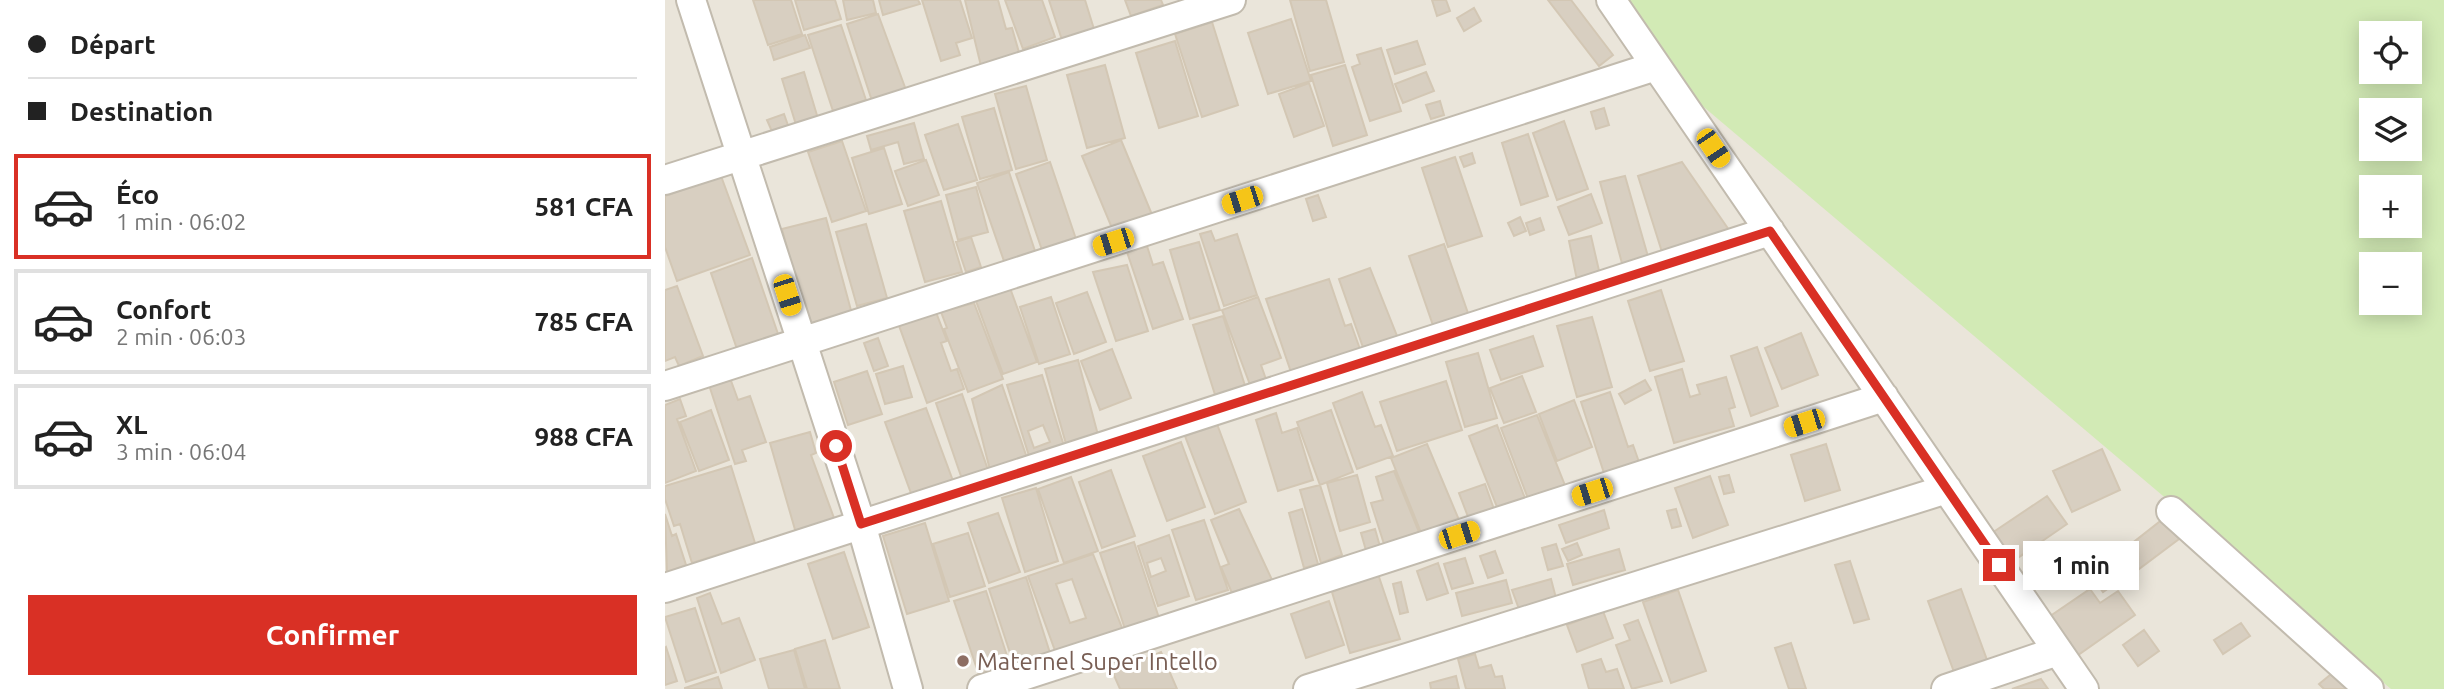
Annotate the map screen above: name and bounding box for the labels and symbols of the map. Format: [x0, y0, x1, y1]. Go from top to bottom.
car [1693, 125, 1734, 171]
car [1219, 184, 1266, 216]
car [1090, 226, 1137, 258]
car [771, 272, 804, 318]
car [1781, 407, 1828, 439]
route start [820, 430, 852, 462]
car [1569, 476, 1616, 508]
car [1436, 519, 1483, 551]
callout: 1 min [2023, 540, 2139, 590]
route end [1983, 549, 2015, 581]
place label: Maternel Super Intello [977, 648, 1218, 675]
marker: Maternel Super Intello [955, 653, 971, 669]

